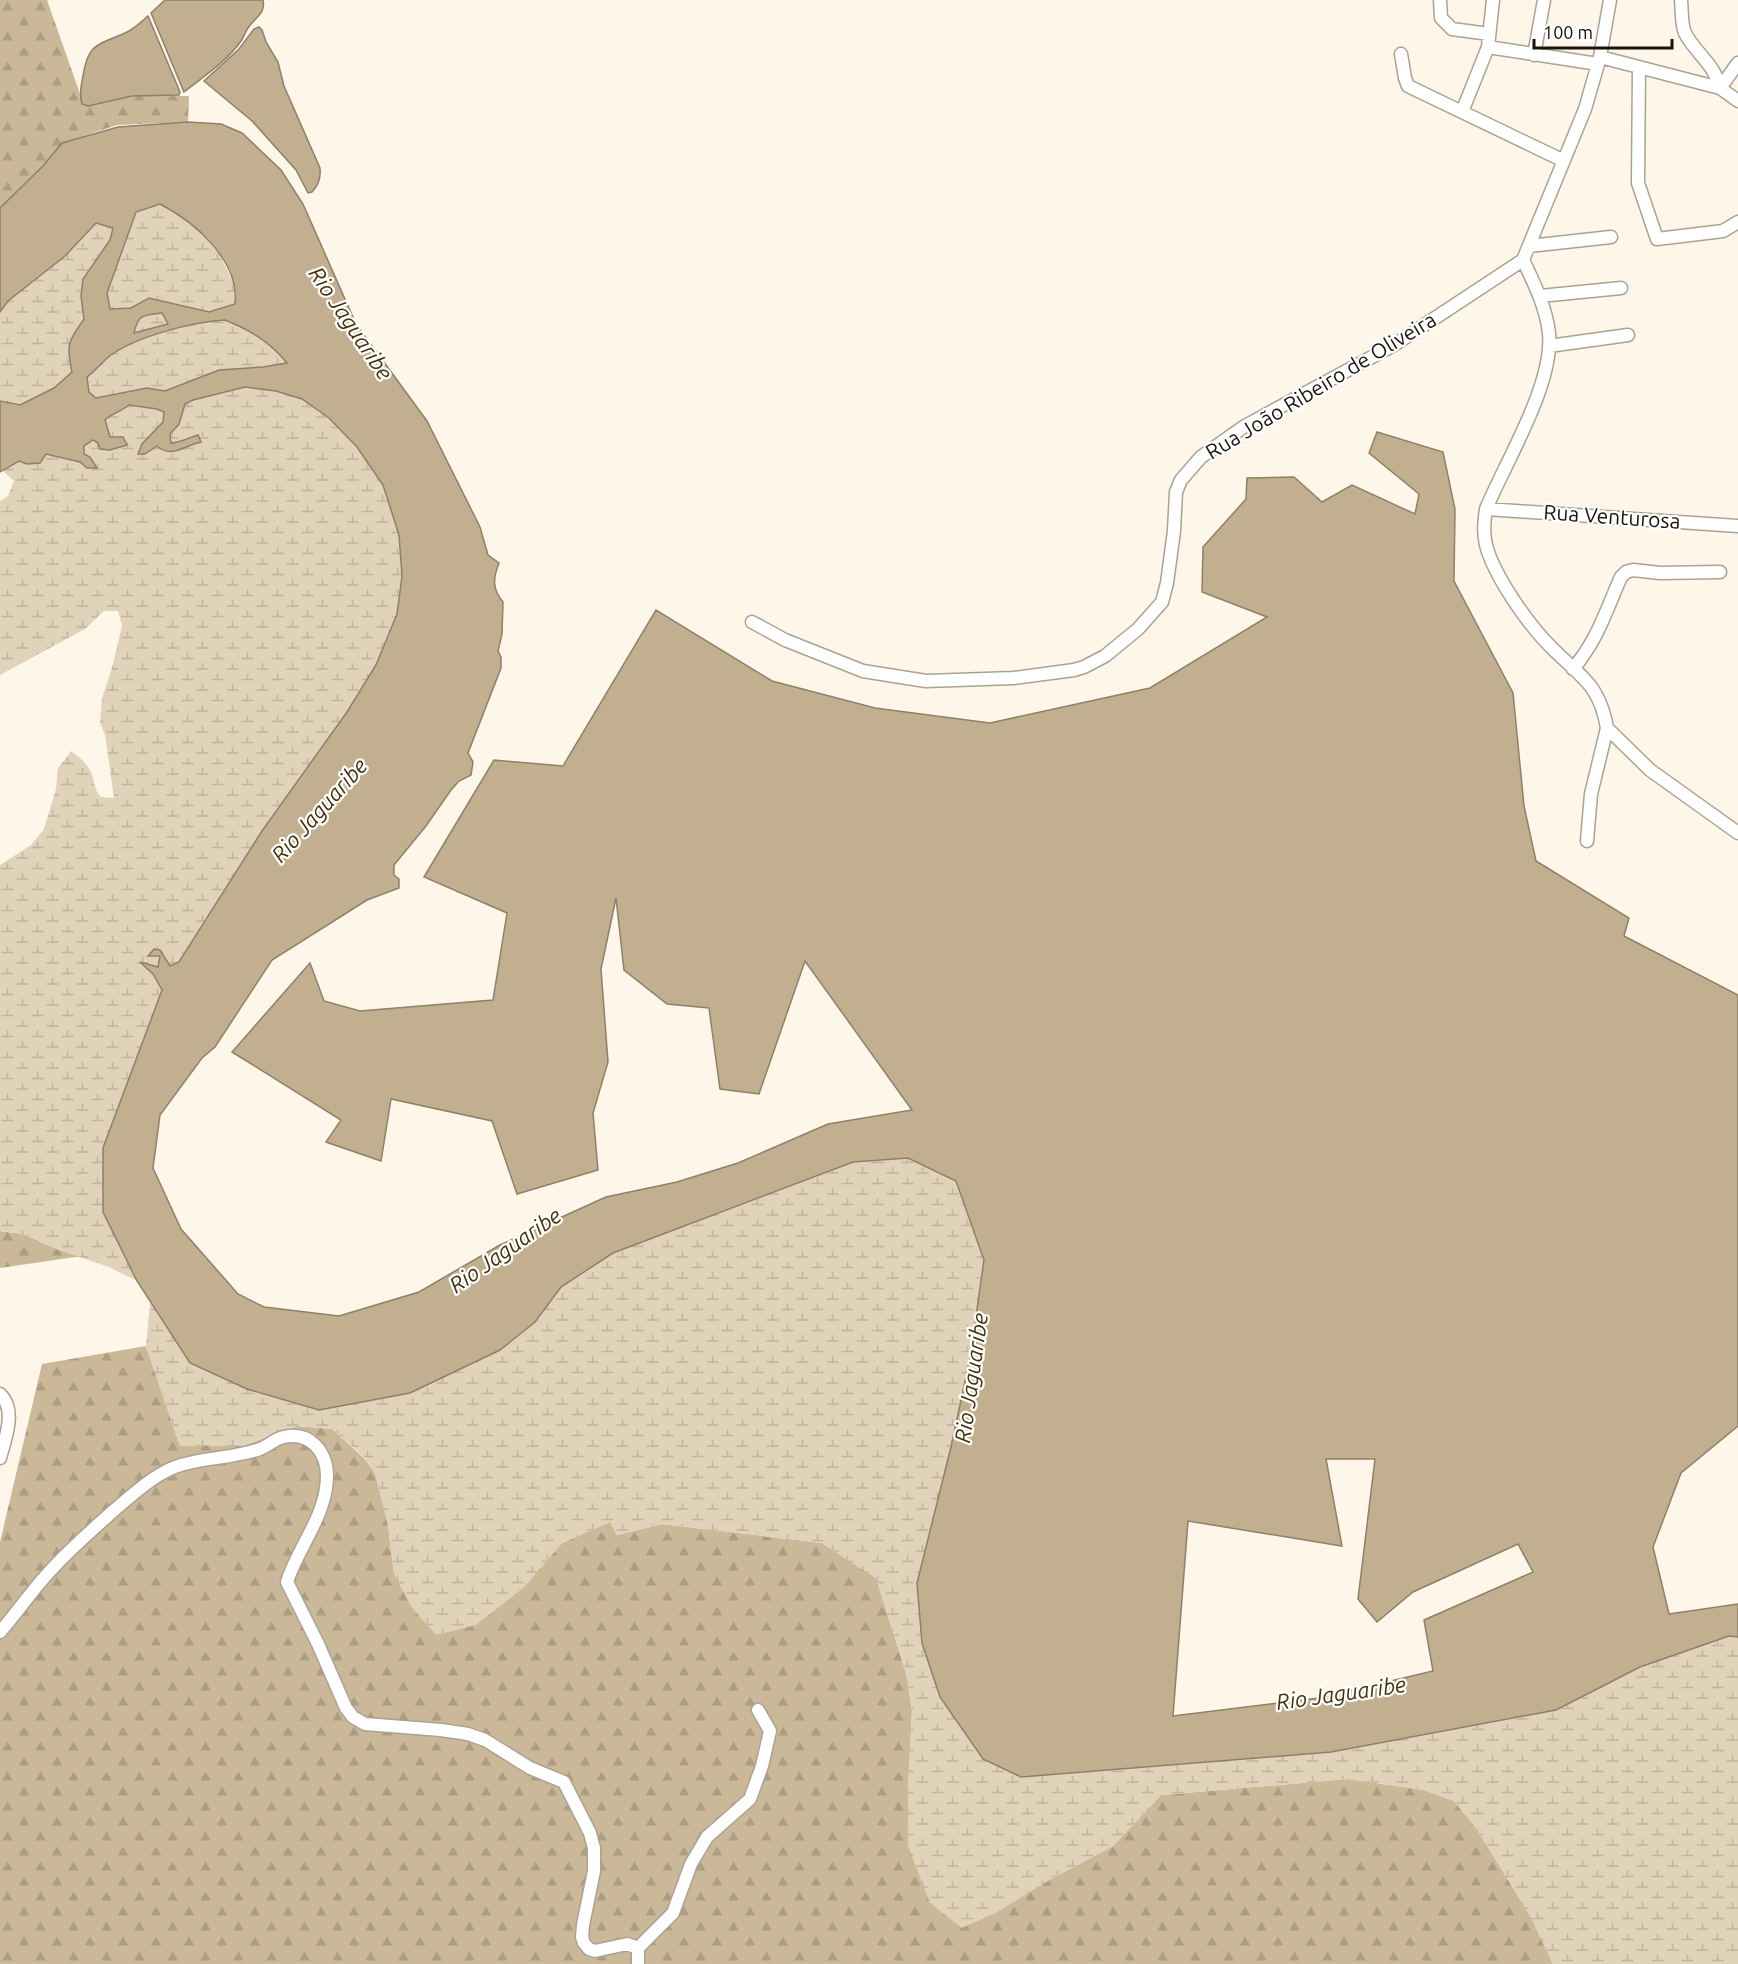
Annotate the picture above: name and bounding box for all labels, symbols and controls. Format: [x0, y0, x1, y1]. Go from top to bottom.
scale bar [1534, 12, 1672, 50]
text: 100 m [1543, 22, 1593, 42]
water label: Rio Jaguaribe [304, 262, 398, 384]
street label: Rua João Ribeiro de Oliveira [1201, 307, 1440, 464]
street label: Rua Venturosa [1543, 499, 1681, 533]
water label: Rio Jaguaribe [266, 753, 372, 867]
water label: Rio Jaguaribe [444, 1202, 565, 1297]
water label: Rio Jaguaribe [949, 1311, 992, 1444]
water label: Rio Jaguaribe [1274, 1671, 1407, 1714]

